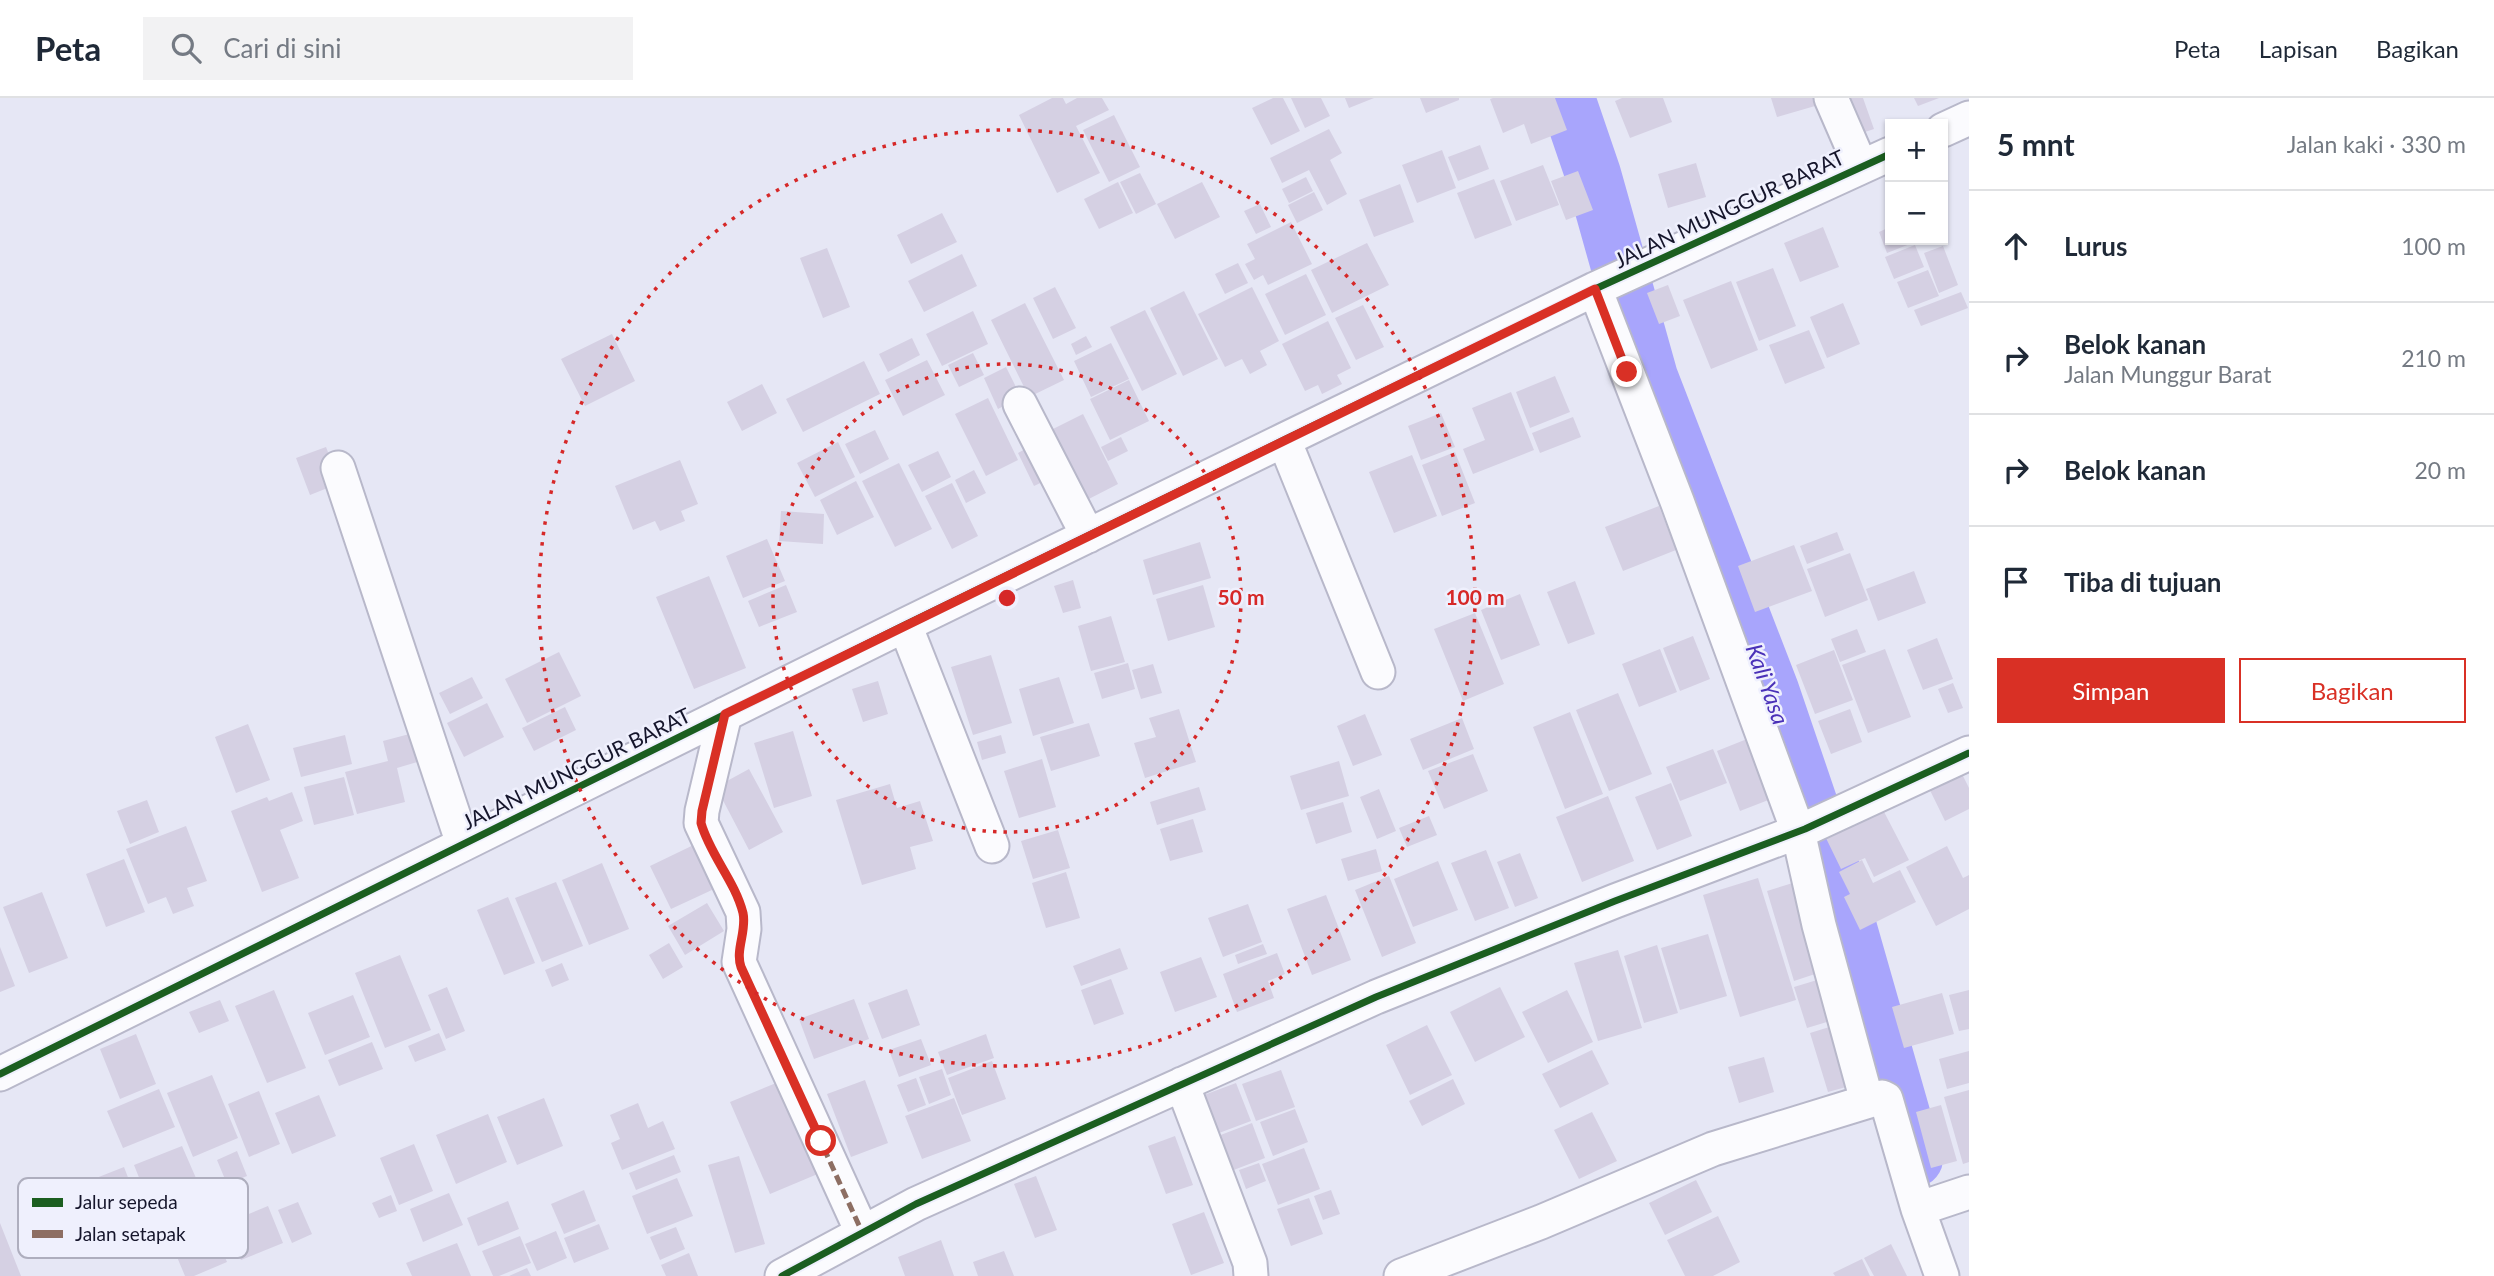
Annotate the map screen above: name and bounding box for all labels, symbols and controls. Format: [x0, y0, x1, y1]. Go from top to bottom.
search box [143, 17, 633, 80]
text: Peta [35, 28, 101, 68]
icon: search [167, 29, 205, 67]
text: Cari di sini [223, 32, 342, 64]
text: Peta [2174, 34, 2221, 63]
text: Lapisan [2259, 34, 2338, 63]
text: Bagikan [2376, 34, 2459, 63]
map controls [1885, 119, 1948, 245]
button: + [1885, 119, 1948, 182]
text: 5 mnt [1997, 126, 2075, 162]
text: Jalan kaki · 330 m [2287, 130, 2466, 158]
street label: JALAN MUNGGUR BARAT [1610, 143, 1848, 272]
button: − [1885, 182, 1948, 245]
icon: ahead [1997, 227, 2035, 265]
text: Lurus [2064, 230, 2127, 262]
text: 100 m [2401, 232, 2466, 260]
text: Belok kanan [2064, 328, 2206, 360]
icon: right [1997, 339, 2035, 377]
text: 210 m [2401, 344, 2466, 372]
route end [1611, 356, 1642, 387]
text: Jalan Munggur Barat [2064, 360, 2271, 388]
icon: right [1997, 451, 2035, 489]
text: Belok kanan [2064, 454, 2206, 486]
text: 20 m [2415, 456, 2466, 484]
icon: arrive [1997, 563, 2035, 601]
text: Tiba di tujuan [2064, 566, 2222, 598]
text: 50 m [1217, 584, 1265, 609]
text: 100 m [1445, 584, 1505, 609]
centre of rings [995, 586, 1019, 610]
water label: Kali Yasa [1740, 640, 1796, 728]
button: Simpan [1997, 658, 2225, 723]
button: Bagikan [2239, 658, 2466, 723]
street label: JALAN MUNGGUR BARAT [458, 702, 695, 834]
route start [805, 1125, 836, 1156]
legend [18, 1178, 248, 1258]
text: Jalur sepeda [75, 1190, 178, 1213]
text: Jalan setapak [75, 1222, 186, 1245]

